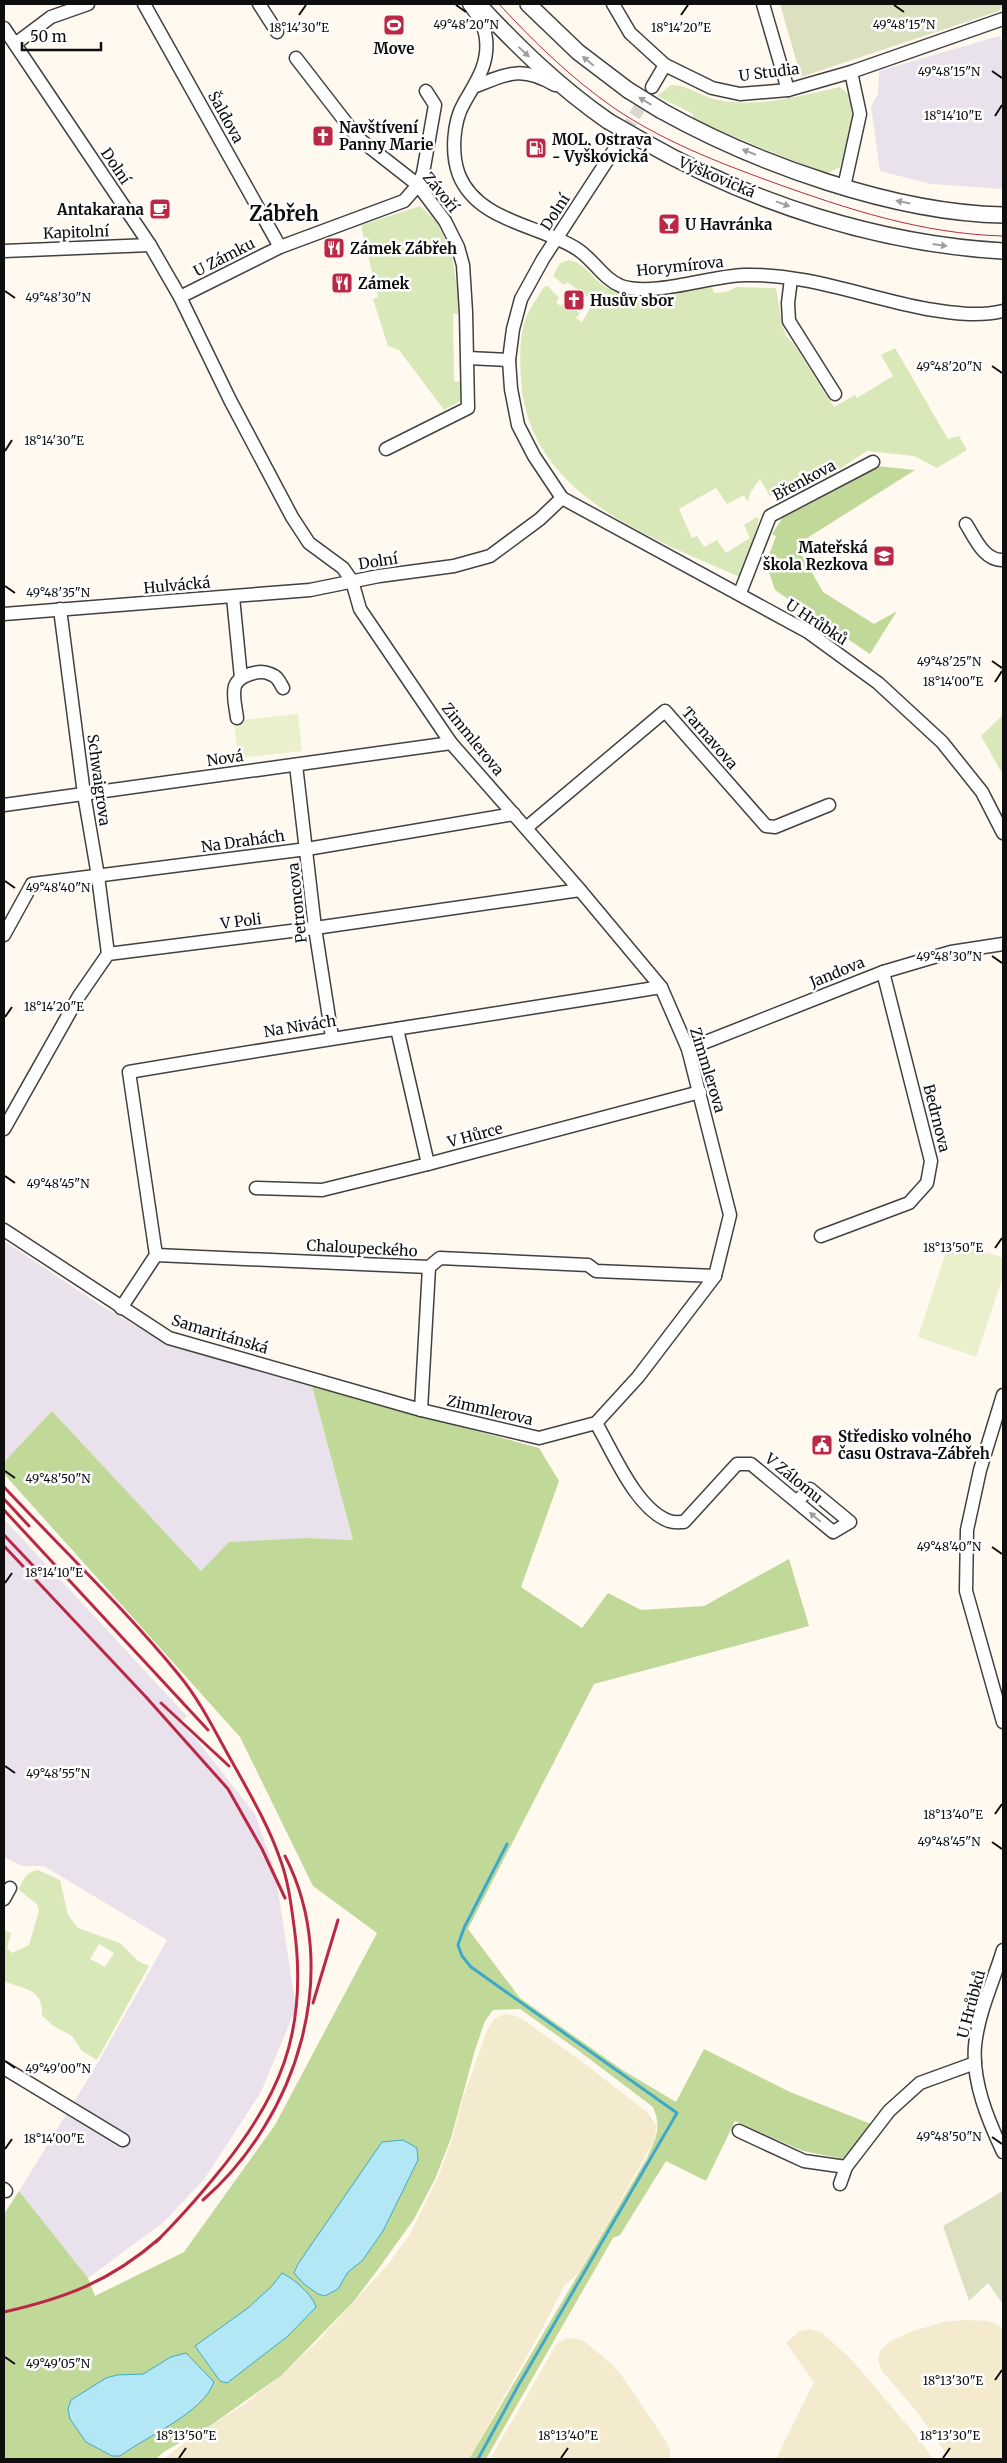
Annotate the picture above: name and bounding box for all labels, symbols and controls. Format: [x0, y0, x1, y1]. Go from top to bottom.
sports icon: Move [382, 13, 406, 37]
text: 49°48'20"N [433, 17, 500, 32]
text: 49°48'15"N [873, 17, 936, 32]
scale bar [22, 20, 101, 52]
text: 18°14'30"E [269, 20, 329, 35]
text: 18°14'20"E [651, 20, 711, 35]
text: 50 m [30, 27, 67, 46]
place label: Move [374, 39, 414, 58]
one-way arrow [518, 46, 530, 58]
one-way arrow [583, 55, 595, 67]
street label: U Studia [738, 59, 800, 85]
text: 49°48'15"N [918, 64, 981, 79]
street label: Šaldova [204, 87, 249, 146]
one-way arrow [638, 96, 651, 105]
text: 18°14'10"E [924, 108, 982, 123]
place label: Navštívení Panny Marie [339, 118, 433, 154]
church icon: Navštívení Panny Marie [311, 124, 335, 148]
place label: MOL, Ostrava - Vyškovická [552, 130, 652, 166]
fuel station icon: MOL, Ostrava - Vyškovická [524, 136, 548, 160]
street label: Dolní [97, 144, 136, 189]
one-way arrow [742, 147, 757, 155]
street label: Výškovická [675, 152, 758, 202]
street label: Závoří [419, 168, 464, 217]
street label: Dolní [536, 189, 574, 234]
cafe icon: Antakarana [148, 197, 172, 221]
one-way arrow [894, 197, 910, 205]
place label: Antakarana [56, 200, 145, 219]
one-way arrow [776, 200, 791, 208]
district label: Zábřeh [249, 201, 319, 226]
bar icon: U Havránka [657, 212, 681, 236]
place label: U Havránka [685, 215, 773, 234]
street label: Kapitolní [43, 221, 111, 243]
street label: U Zámku [190, 233, 258, 281]
restaurant icon: Zámek Zábřeh [322, 236, 346, 260]
place label: Zámek Zábřeh [350, 239, 457, 258]
one-way arrow [932, 241, 948, 249]
street label: Horymírova [636, 252, 724, 280]
restaurant icon: Zámek [330, 271, 354, 295]
place label: Zámek [358, 274, 409, 293]
church icon: Husův sbor [562, 288, 586, 312]
text: 49°48'30"N [25, 290, 91, 305]
place label: Husův sbor [590, 291, 674, 310]
text: 49°48'20"N [916, 359, 983, 374]
text: 18°14'30"E [24, 433, 84, 448]
street label: Břenkova [769, 456, 839, 504]
place label: Mateřská škola Rezkova [763, 538, 869, 574]
school or university icon: Mateřská škola Rezkova [872, 544, 896, 568]
street label: Dolní [357, 548, 400, 573]
street label: Hulvácká [143, 573, 211, 597]
text: 49°48'35"N [26, 585, 91, 600]
street label: U Hrůbků [782, 595, 852, 649]
text: 49°48'25"N [917, 654, 982, 669]
text: 18°14'00"E [923, 674, 984, 689]
street label: Zimmlerova [438, 699, 508, 779]
street label: Tarnavova [678, 703, 742, 773]
street label: Schwaigrova [83, 733, 115, 827]
street label: Nová [206, 746, 244, 770]
street label: Na Drahách [200, 826, 286, 856]
street label: Petroncova [283, 862, 311, 944]
text: 49°48'40"N [26, 880, 91, 895]
street label: V Poli [218, 909, 263, 933]
text: 49°48'30"N [916, 949, 982, 964]
street label: Jandova [806, 952, 867, 992]
text: 18°14'20"E [24, 999, 84, 1014]
street label: Na Nivách [263, 1011, 338, 1041]
street label: Zimmlerova [686, 1025, 730, 1115]
street label: Bedrnova [919, 1082, 955, 1154]
street label: V Hůrce [444, 1119, 505, 1152]
text: 49°48'45"N [27, 1176, 90, 1191]
street label: Chaloupeckého [306, 1236, 418, 1260]
text: 18°13'50"E [923, 1240, 983, 1255]
street label: Samaritánská [169, 1310, 271, 1358]
street label: Zimmlerova [445, 1391, 535, 1429]
place label: Středisko volného času Ostrava-Zábřeh [838, 1427, 990, 1463]
public building icon: Středisko volného času Ostrava-Zábřeh [810, 1433, 834, 1457]
street label: V Zálomu [760, 1448, 827, 1507]
text: 49°48'50"N [25, 1471, 91, 1486]
one-way arrow [809, 1511, 822, 1522]
text: 49°48'40"N [917, 1539, 982, 1554]
text: 18°14'10"E [25, 1565, 83, 1580]
text: 49°48'55"N [26, 1766, 91, 1781]
text: 18°13'40"E [923, 1807, 983, 1822]
text: 49°48'45"N [918, 1834, 981, 1849]
street label: U Hrůbků [953, 1968, 989, 2040]
text: 49°49'00"N [25, 2061, 92, 2076]
text: 49°48'50"N [916, 2129, 982, 2144]
text: 18°14'00"E [24, 2131, 85, 2146]
text: 49°49'05"N [26, 2356, 91, 2371]
text: 18°13'30"E [923, 2373, 984, 2388]
text: 18°13'50"E [156, 2428, 216, 2443]
text: 18°13'40"E [538, 2428, 598, 2443]
text: 18°13'30"E [920, 2428, 981, 2443]

